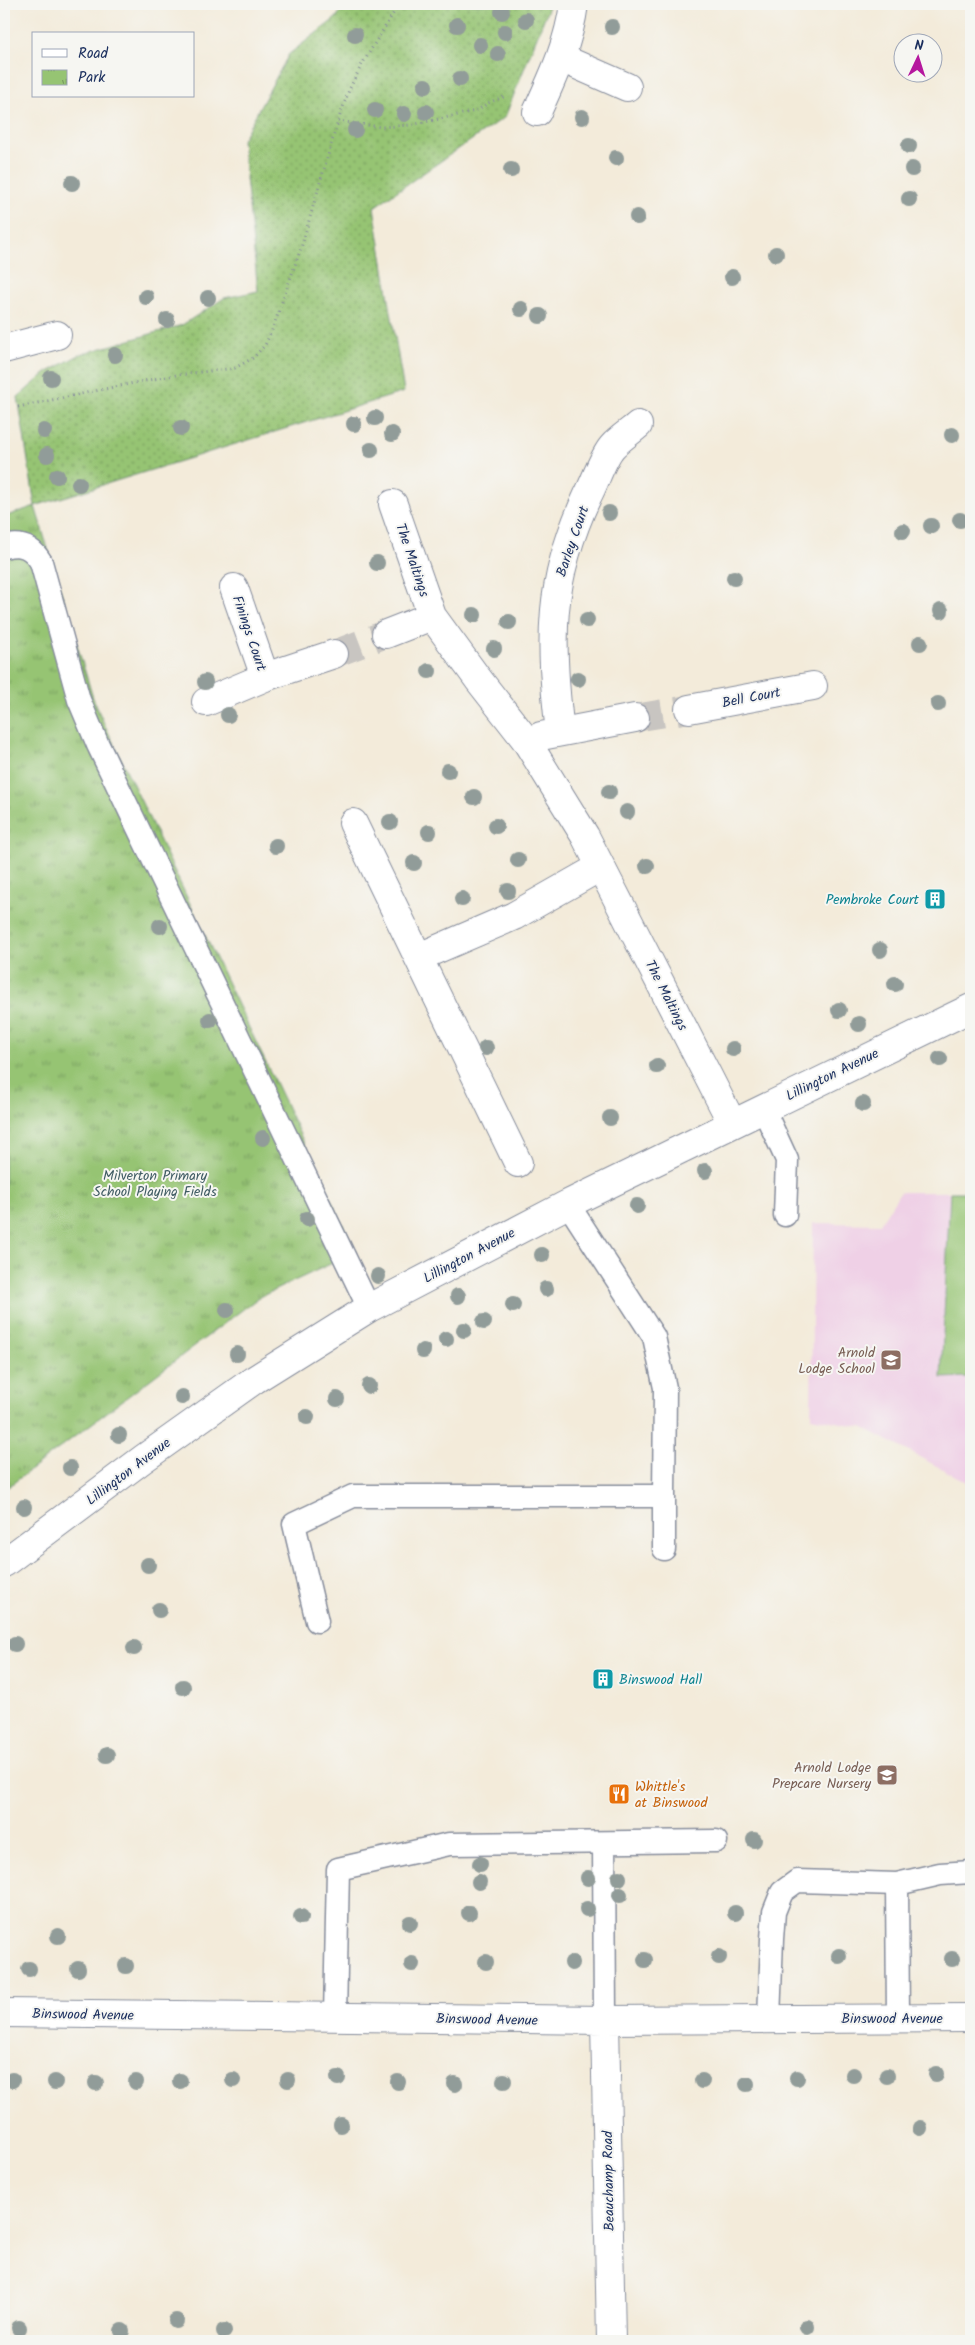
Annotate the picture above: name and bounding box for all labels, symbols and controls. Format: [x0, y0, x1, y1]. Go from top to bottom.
legend [32, 32, 195, 98]
north arrow [892, 32, 942, 82]
text: N [914, 35, 924, 57]
text: Road [78, 42, 109, 66]
text: Park [78, 66, 106, 90]
street label: Barley Court [551, 502, 596, 580]
street label: The Maltings [389, 520, 435, 600]
street label: Finings Court [226, 593, 272, 675]
street label: Bell Court [720, 681, 783, 714]
building icon: Pembroke Court [923, 887, 947, 911]
place label: Pembroke Court [826, 889, 920, 911]
street label: The Maltings [639, 956, 693, 1035]
street label: Lillington Avenue [782, 1042, 883, 1107]
park label: Milverton Primary School Playing Fields [93, 1165, 217, 1203]
street label: Lillington Avenue [420, 1222, 520, 1289]
place label: Arnold Lodge School [798, 1342, 876, 1380]
school or university icon: Arnold Lodge School [879, 1348, 903, 1372]
street label: Lillington Avenue [82, 1432, 176, 1511]
building icon: Binswood Hall [591, 1667, 615, 1691]
place label: Binswood Hall [619, 1669, 703, 1691]
place label: Arnold Lodge Prepcare Nursery [772, 1757, 872, 1795]
school or university icon: Arnold Lodge Prepcare Nursery [875, 1763, 899, 1787]
place label: Whittle's at Binswood [635, 1776, 708, 1814]
restaurant icon: Whittle's at Binswood [607, 1782, 631, 1806]
street label: Binswood Avenue [32, 2003, 135, 2027]
street label: Binswood Avenue [436, 2008, 539, 2032]
street label: Binswood Avenue [841, 2008, 943, 2030]
street label: Beauchamp Road [597, 2130, 621, 2231]

